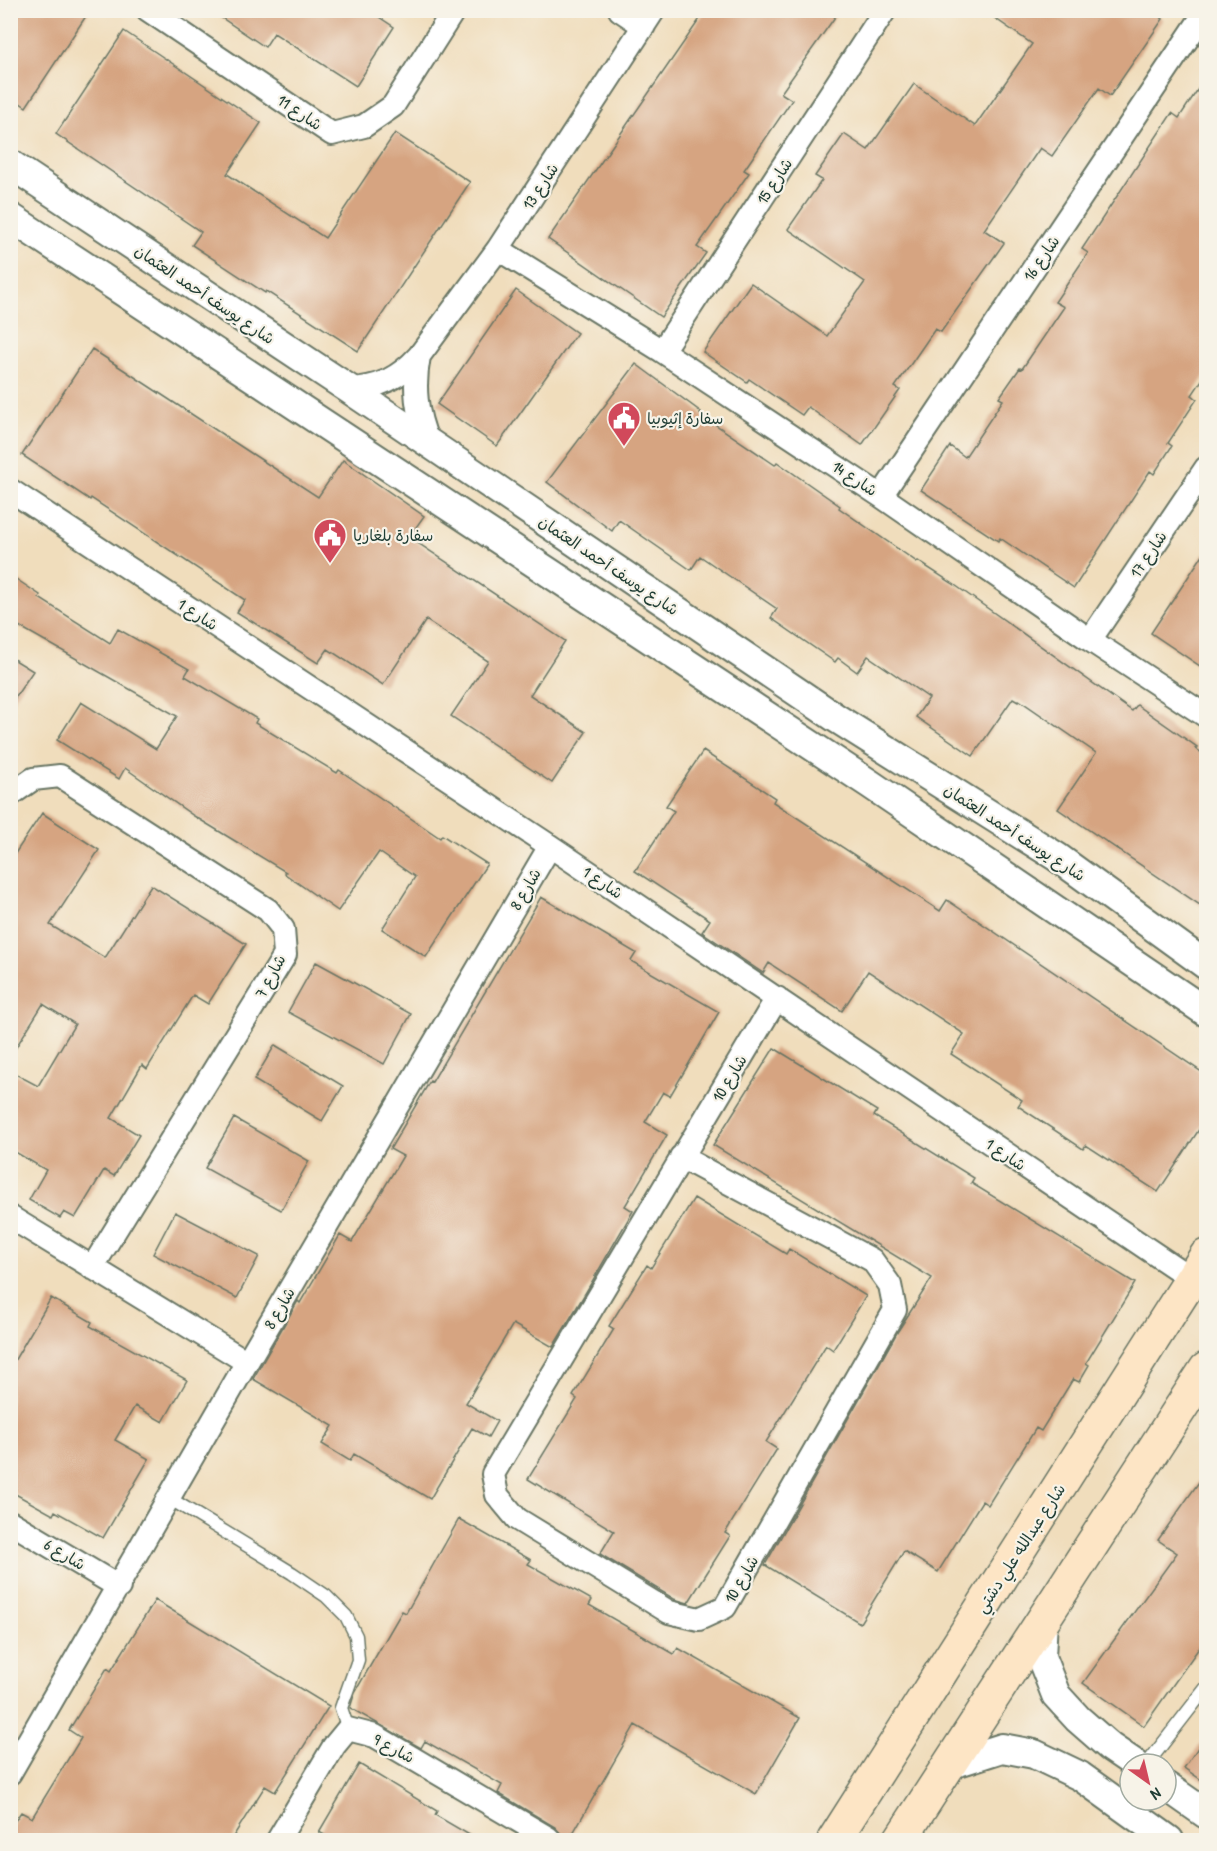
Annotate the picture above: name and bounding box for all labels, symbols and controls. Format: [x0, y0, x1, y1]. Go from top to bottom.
street label: شارع 11 [273, 89, 327, 136]
street label: شارع 15 [751, 154, 798, 209]
street label: شارع 13 [517, 158, 564, 214]
street label: شارع 16 [1018, 231, 1065, 286]
street label: شارع يوسف أحمد العثمان [130, 239, 279, 350]
public building icon: سفارة إثيوبيا [606, 400, 642, 447]
place label: سفارة إثيوبيا [647, 407, 723, 429]
street label: شارع 14 [827, 455, 882, 502]
street label: شارع يوسف أحمد العثمان [534, 510, 683, 621]
public building icon: سفارة بلغاريا [312, 517, 348, 564]
place label: سفارة بلغاريا [353, 524, 433, 546]
street label: شارع 17 [1124, 526, 1173, 582]
street label: شارع 1 [173, 593, 222, 636]
street label: شارع يوسف أحمد العثمان [940, 778, 1090, 887]
street label: شارع 1 [578, 861, 627, 904]
street label: شارع 8 [504, 864, 547, 915]
street label: شارع 7 [249, 950, 291, 1002]
street label: شارع 10 [706, 1050, 752, 1106]
street label: شارع 1 [981, 1133, 1030, 1176]
street label: شارع 8 [258, 1283, 301, 1334]
street label: شارع عبدالله علي دشتي [970, 1479, 1073, 1619]
street label: شارع 6 [40, 1533, 90, 1576]
street label: شارع 10 [719, 1551, 764, 1607]
street label: شارع 9 [369, 1728, 419, 1769]
north arrow [1118, 1752, 1178, 1812]
text: N [1146, 1783, 1166, 1806]

